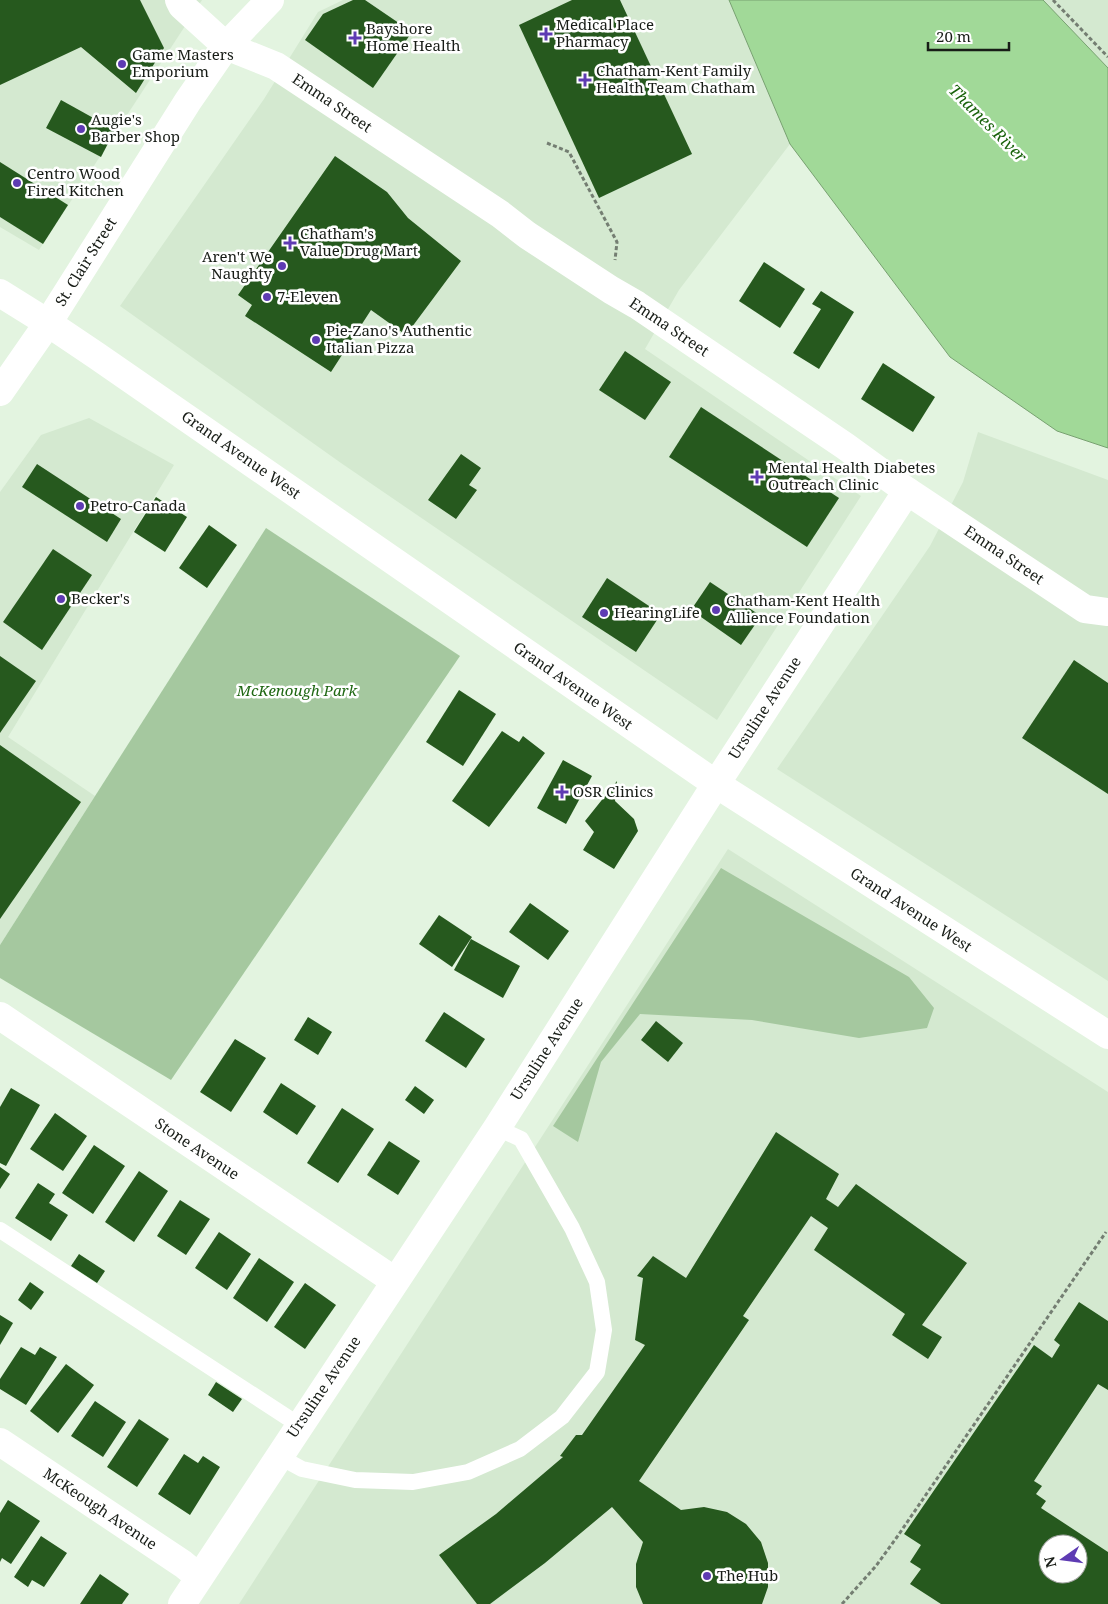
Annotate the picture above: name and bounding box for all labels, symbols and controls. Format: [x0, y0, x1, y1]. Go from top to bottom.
place label: Medical Place Pharmacy [556, 14, 654, 51]
place label: Bayshore Home Health [366, 18, 461, 55]
scale bar [928, 20, 1009, 52]
text: 20 m [936, 26, 971, 46]
marker: Medical Place Pharmacy [540, 28, 552, 40]
marker: Bayshore Home Health [348, 31, 362, 45]
place label: Game Masters Emporium [132, 44, 234, 81]
marker: Game Masters Emporium [116, 58, 128, 70]
place label: Chatham-Kent Family Health Team Chatham [596, 60, 755, 97]
street label: Emma Street [289, 68, 376, 136]
marker: Chatham-Kent Family Health Team Chatham [578, 73, 592, 87]
water label: Thames River [944, 79, 1032, 167]
place label: Augie's Barber Shop [91, 109, 180, 146]
marker: Augie's Barber Shop [75, 123, 87, 135]
place label: Centro Wood Fired Kitchen [27, 163, 124, 200]
marker: Centro Wood Fired Kitchen [11, 177, 23, 189]
street label: St. Clair Street [50, 213, 120, 310]
place label: Chatham's Value Drug Mart [300, 223, 418, 260]
marker: Chatham's Value Drug Mart [284, 237, 296, 249]
place label: Aren't We Naughty [202, 246, 273, 283]
marker: Aren't We Naughty [276, 260, 288, 272]
place label: 7-Eleven [277, 286, 339, 306]
marker: 7-Eleven [261, 291, 273, 303]
street label: Emma Street [626, 292, 713, 360]
place label: Pie-Zano's Authentic Italian Pizza [326, 320, 472, 357]
marker: Pie-Zano's Authentic Italian Pizza [310, 334, 322, 346]
street label: Grand Avenue West [178, 406, 305, 503]
place label: Mental Health Diabetes Outreach Clinic [768, 457, 935, 494]
marker: Mental Health Diabetes Outreach Clinic [750, 470, 764, 484]
place label: Petro-Canada [90, 495, 186, 515]
marker: Petro-Canada [74, 500, 86, 512]
street label: Emma Street [961, 520, 1048, 588]
place label: Becker's [71, 588, 130, 608]
place label: Chatham-Kent Health Allience Foundation [726, 590, 881, 627]
marker: Becker's [55, 593, 67, 605]
place label: HearingLife [614, 602, 700, 622]
marker: Chatham-Kent Health Allience Foundation [710, 604, 722, 616]
marker: HearingLife [598, 607, 610, 619]
street label: Grand Avenue West [510, 637, 637, 734]
street label: Ursuline Avenue [723, 652, 805, 763]
park label: McKenough Park [236, 680, 358, 700]
place label: OSR Clinics [573, 781, 654, 801]
marker: OSR Clinics [555, 785, 569, 799]
street label: Grand Avenue West [847, 862, 976, 956]
street label: Ursuline Avenue [505, 993, 587, 1104]
street label: Stone Avenue [152, 1113, 243, 1184]
street label: Ursuline Avenue [282, 1332, 365, 1441]
street label: McKeough Avenue [40, 1463, 161, 1554]
north arrow [1038, 1534, 1088, 1584]
text: N [1039, 1555, 1060, 1570]
place label: The Hub [717, 1565, 778, 1585]
marker: The Hub [701, 1570, 713, 1582]

